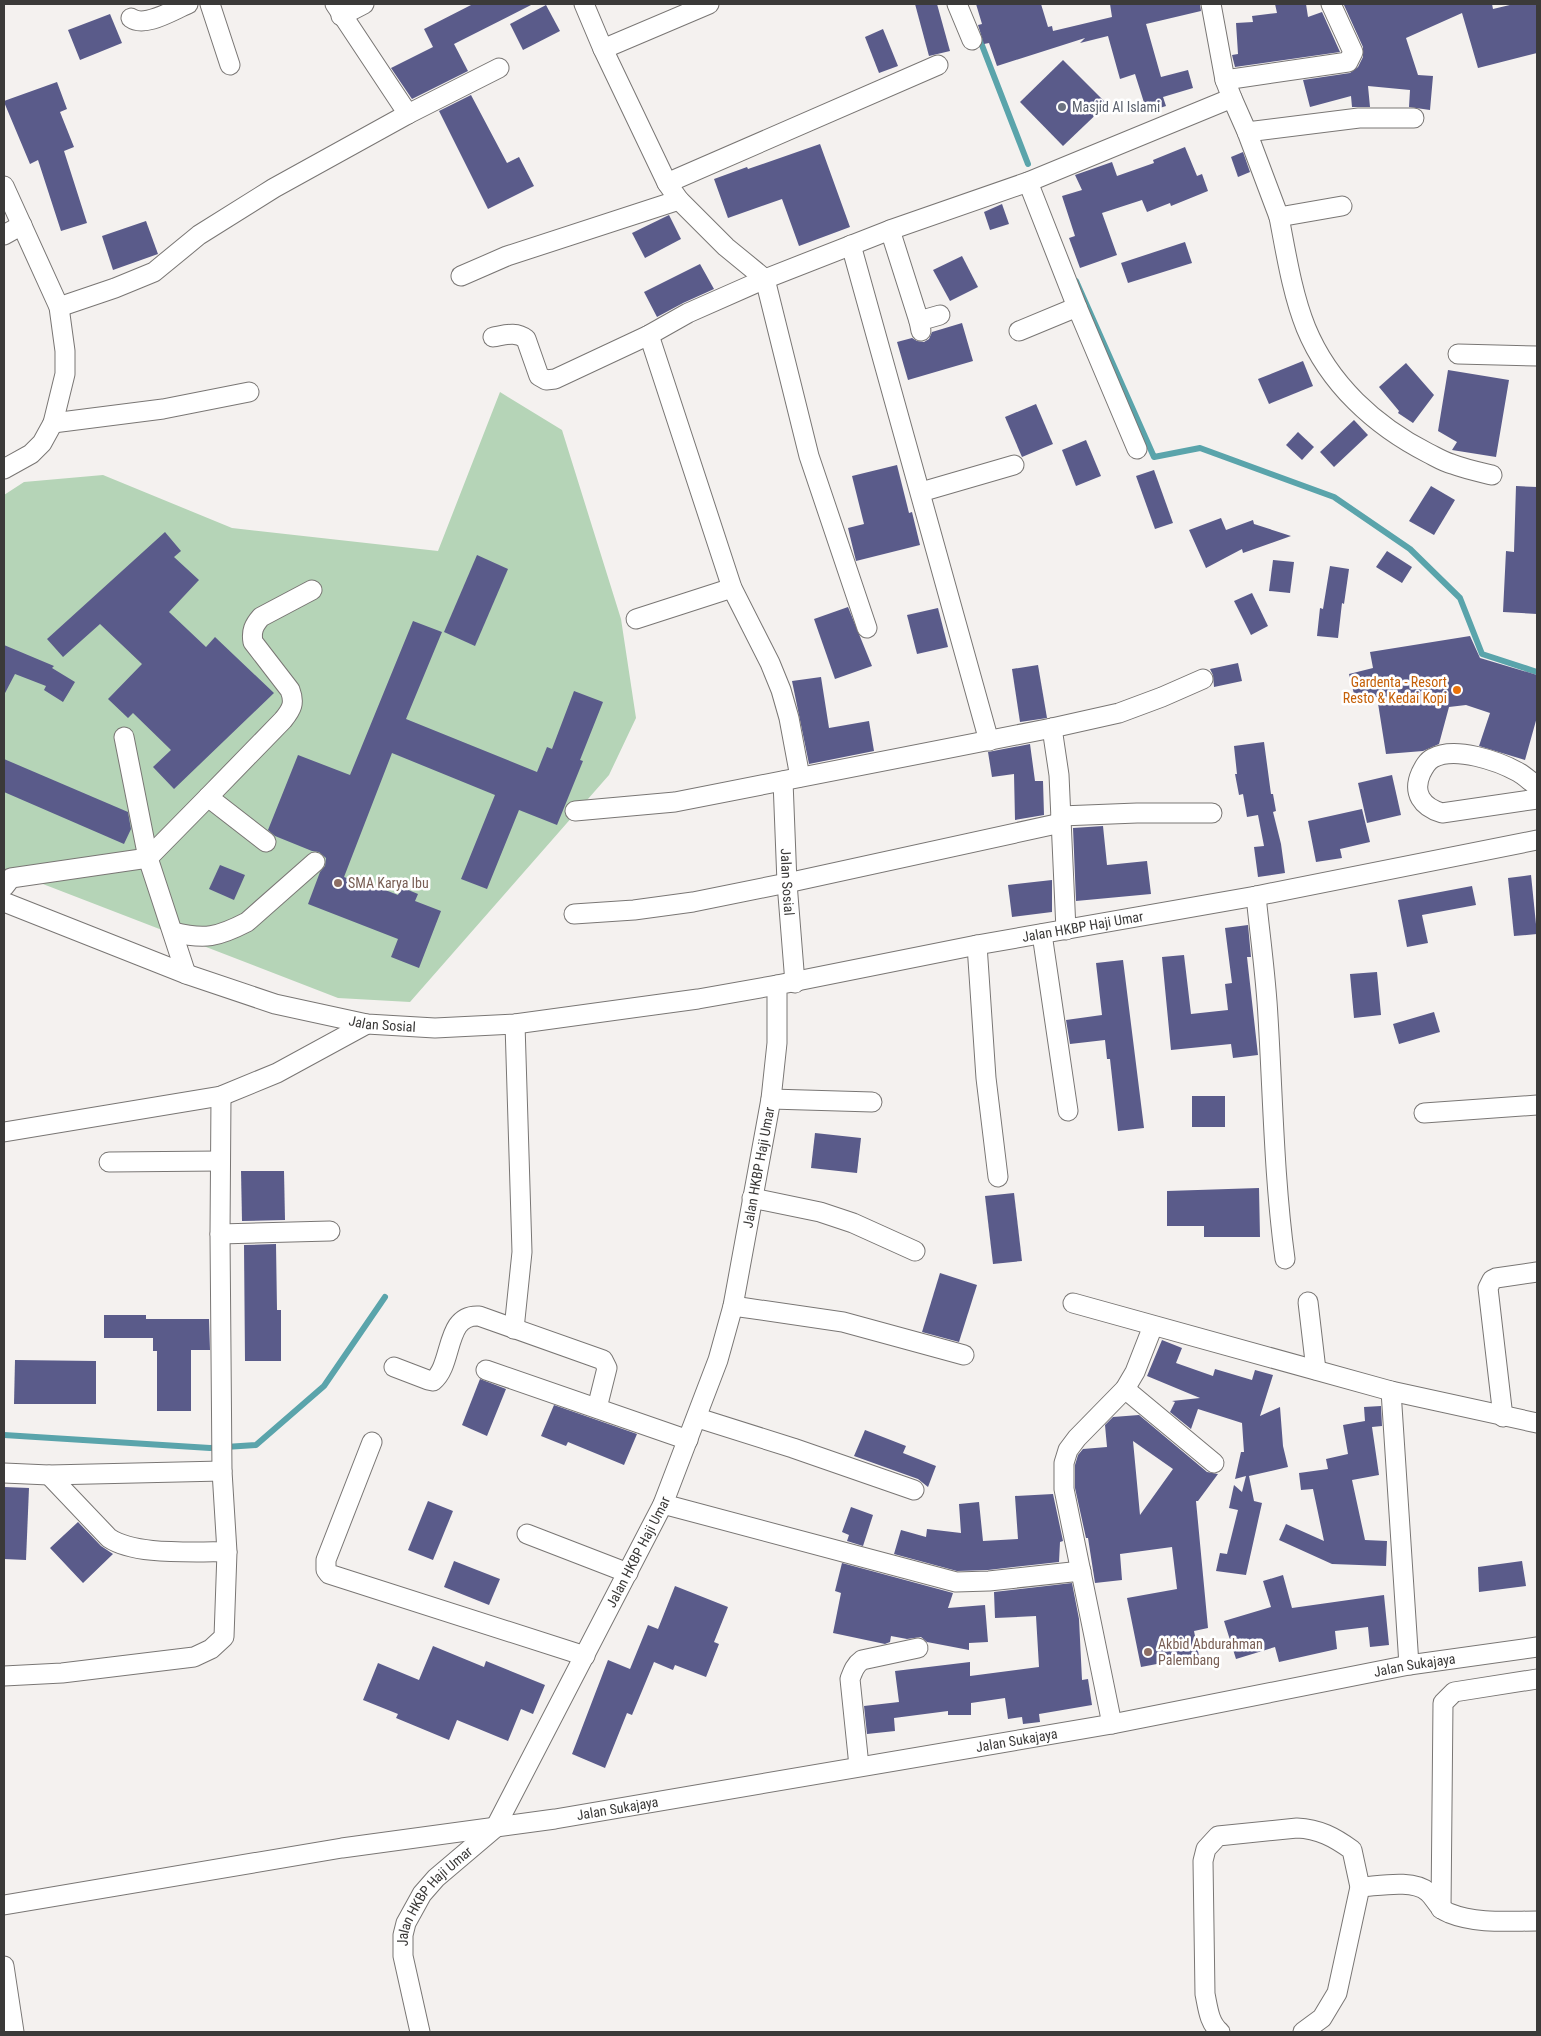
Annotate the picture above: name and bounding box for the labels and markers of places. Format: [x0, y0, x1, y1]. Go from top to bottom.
place label: Masjid Al Islami [1072, 99, 1160, 115]
marker: Masjid Al Islami [1056, 101, 1068, 113]
place label: Gardenta - Resort Resto & Kedai Kopi [1343, 674, 1447, 706]
marker: Gardenta - Resort Resto & Kedai Kopi [1451, 684, 1463, 696]
place label: SMA Karya Ibu [348, 875, 429, 891]
marker: SMA Karya Ibu [332, 877, 344, 889]
place label: Akbid Abdurahman Palembang [1158, 1636, 1263, 1668]
marker: Akbid Abdurahman Palembang [1142, 1646, 1154, 1658]

